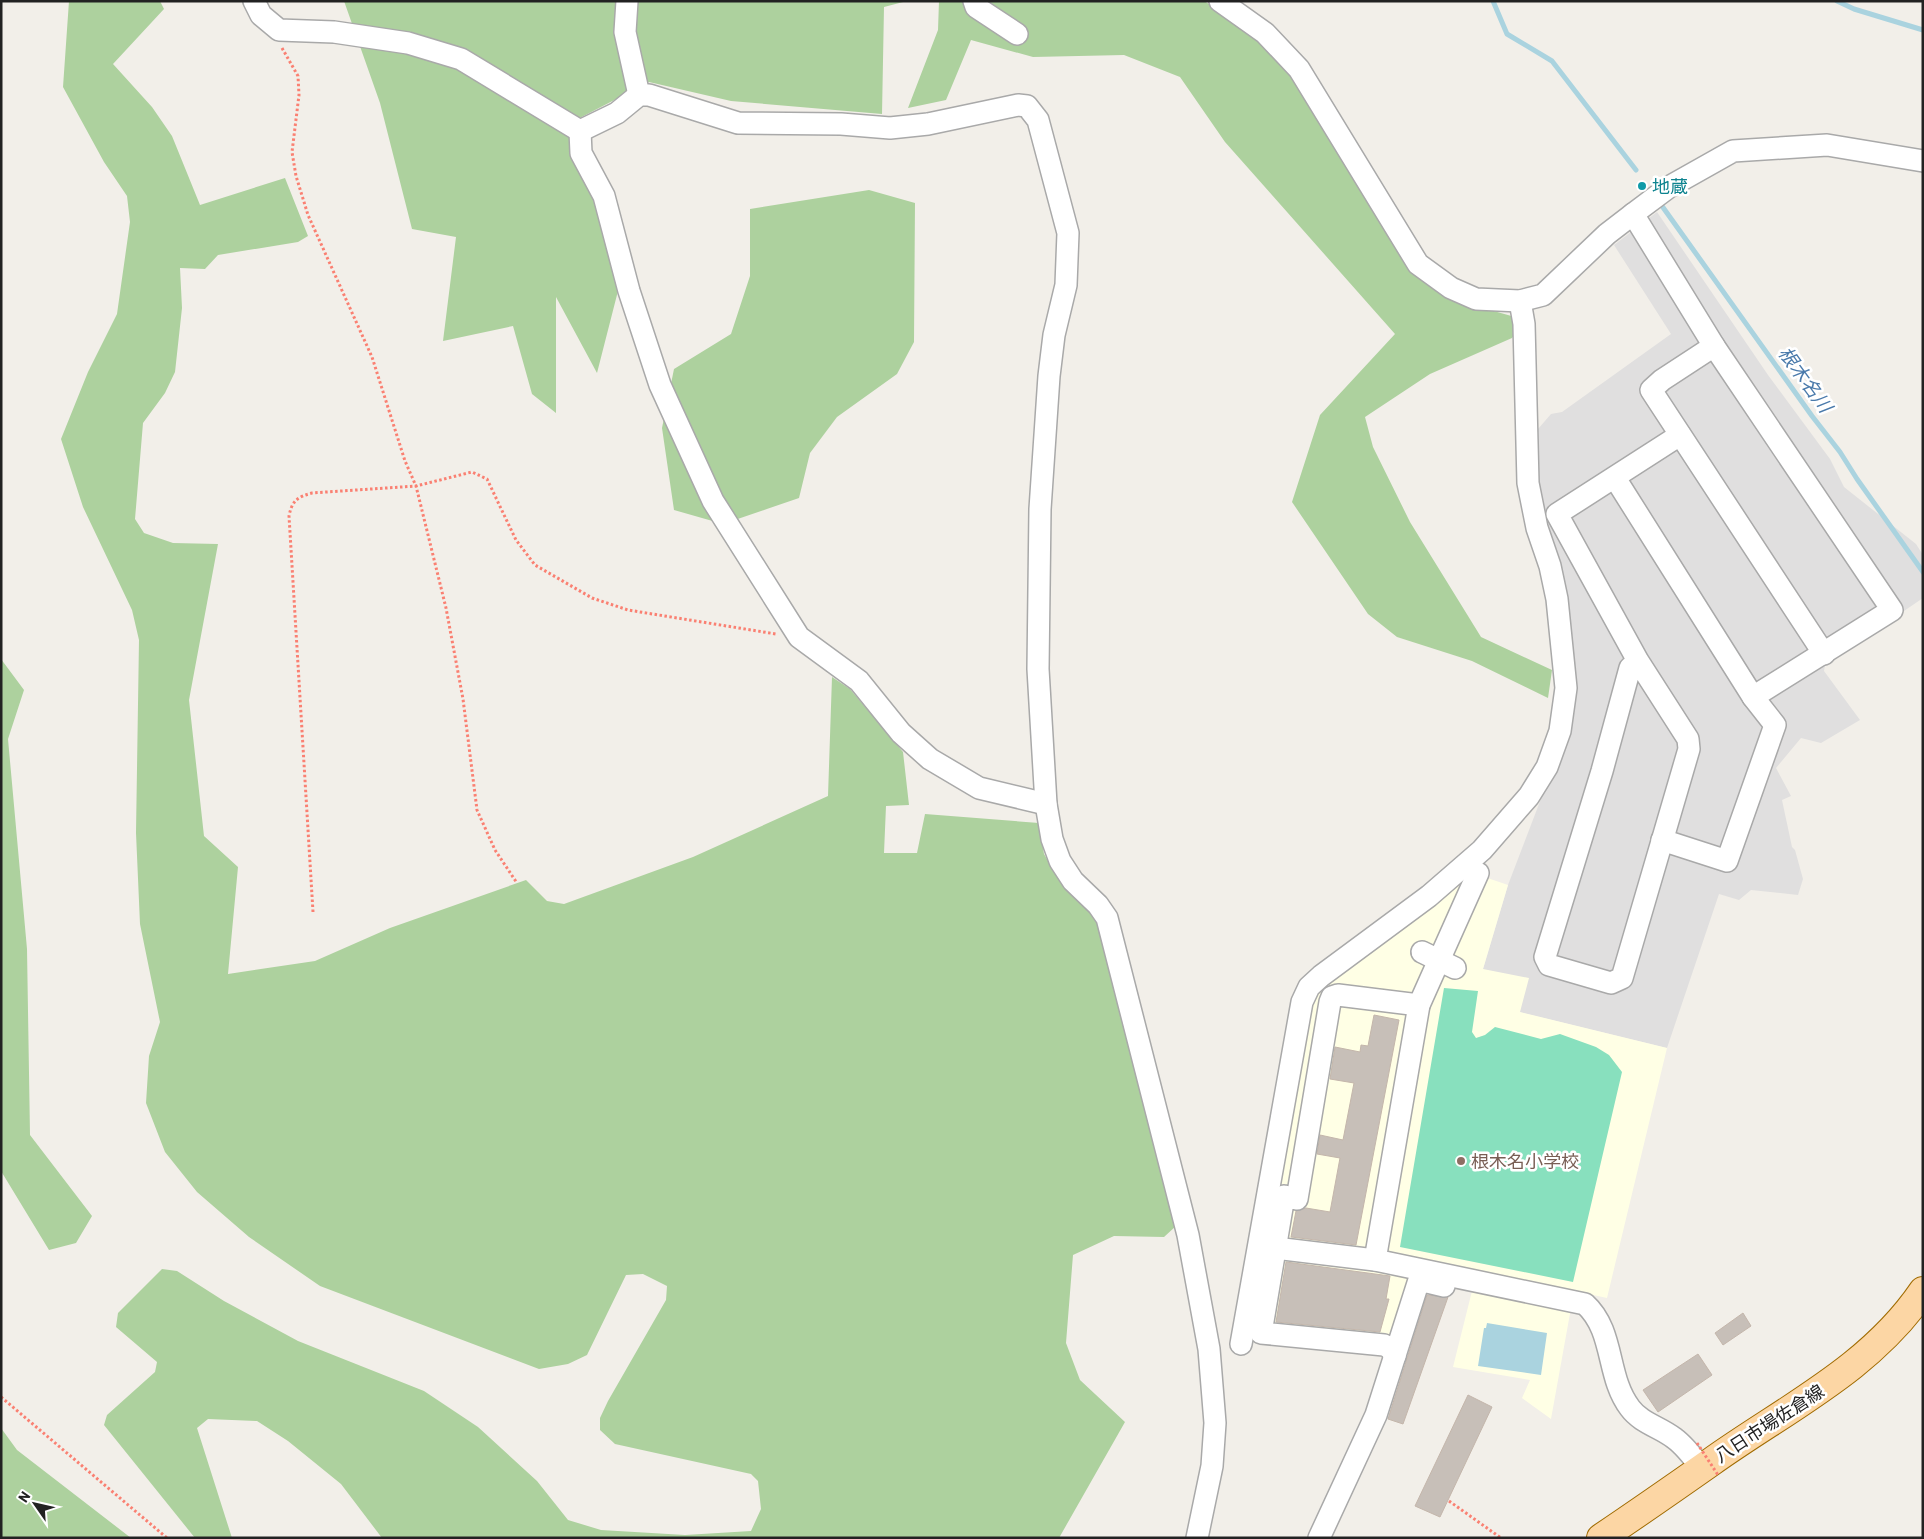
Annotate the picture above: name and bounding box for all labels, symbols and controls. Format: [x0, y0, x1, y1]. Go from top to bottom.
place label: 地蔵 [1652, 175, 1688, 197]
marker: 地蔵 [1636, 180, 1648, 192]
water label: 根木名川 [1774, 341, 1839, 418]
place label: 根木名小学校 [1471, 1150, 1579, 1172]
marker: 根木名小学校 [1455, 1155, 1467, 1167]
street label: 八日市場佐倉線 [1710, 1379, 1828, 1467]
north arrow [10, 1479, 60, 1529]
text: N [14, 1488, 33, 1505]

